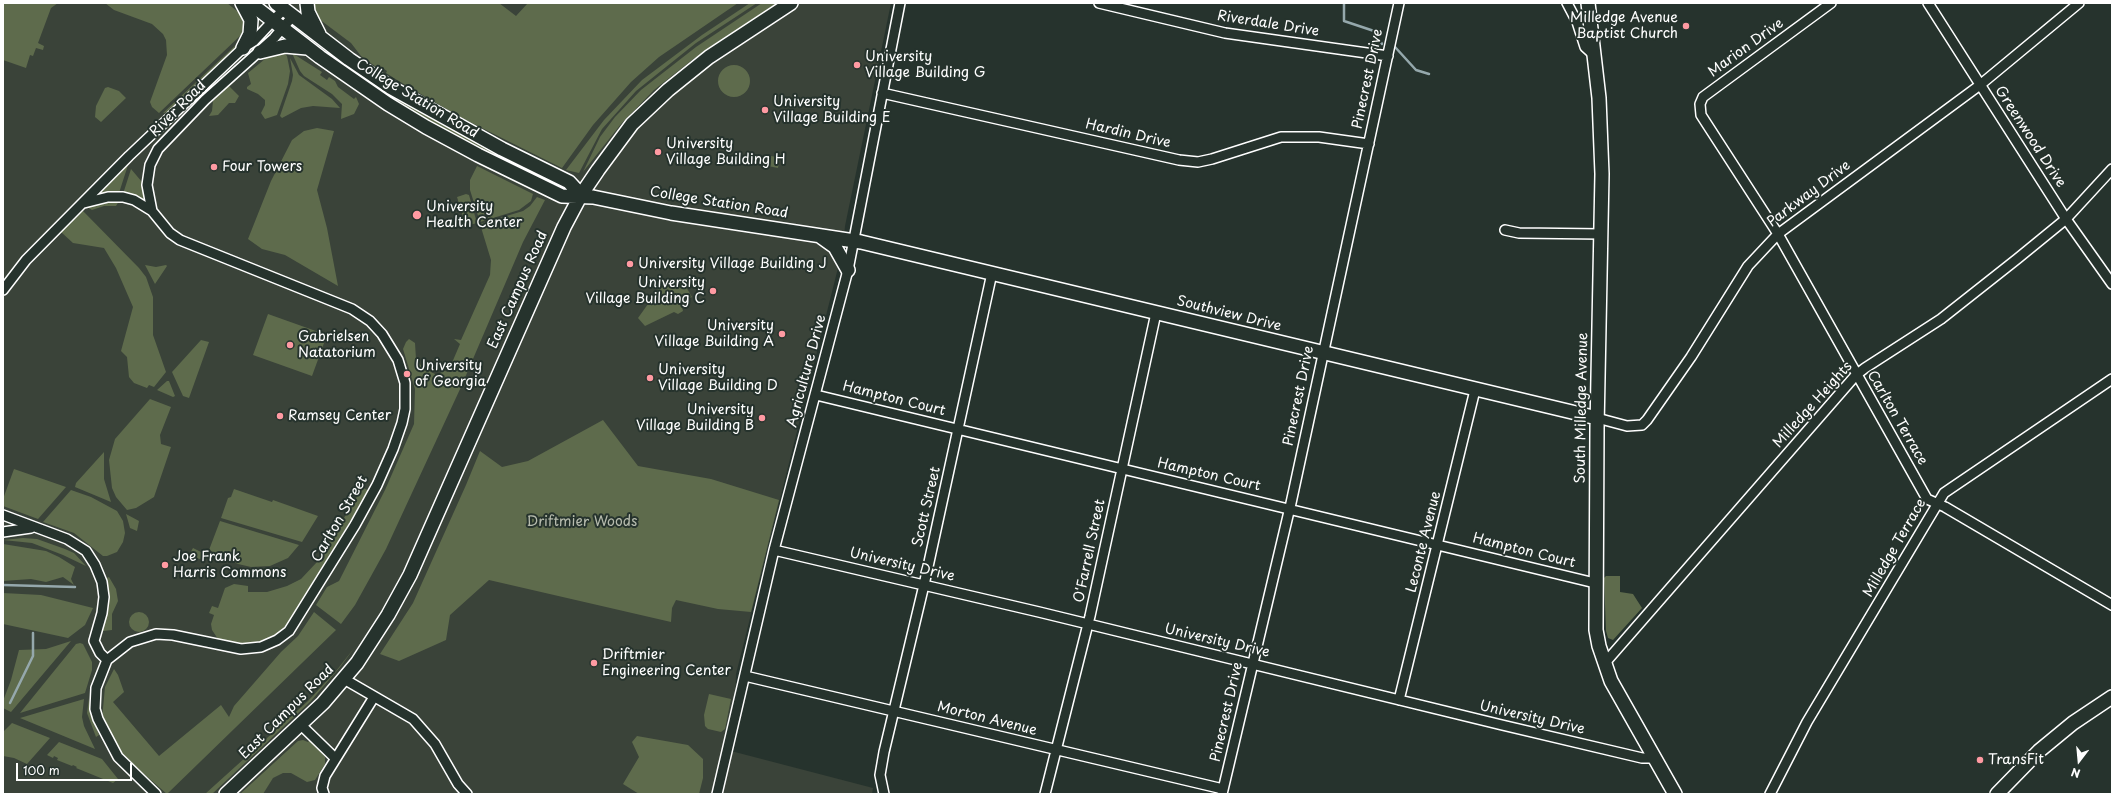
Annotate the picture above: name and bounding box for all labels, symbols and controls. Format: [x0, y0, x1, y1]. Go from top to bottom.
street label: Riverdale Drive [1216, 8, 1320, 40]
place label: Milledge Avenue Baptist Church [1570, 10, 1678, 42]
street label: Marion Drive [1705, 15, 1787, 81]
marker: Milledge Avenue Baptist Church [1681, 21, 1691, 31]
street label: Pinecrest Drive [1349, 27, 1387, 131]
place label: University Village Building G [865, 49, 985, 82]
street label: College Station Road [353, 56, 481, 142]
marker: University Village Building G [852, 60, 862, 70]
street label: River Road [146, 77, 210, 141]
street label: Greenwood Drive [1991, 83, 2069, 191]
place label: University Village Building E [773, 94, 891, 126]
marker: University Village Building E [760, 105, 770, 115]
street label: Hardin Drive [1084, 116, 1172, 152]
place label: University Village Building H [666, 136, 786, 168]
marker: University Village Building H [653, 147, 663, 157]
street label: Parkway Drive [1764, 157, 1854, 231]
place label: Four Towers [222, 159, 302, 175]
marker: Four Towers [209, 162, 219, 172]
street label: College Station Road [649, 184, 789, 222]
place label: University Health Center [426, 199, 522, 232]
marker: University Health Center [411, 209, 423, 221]
street label: East Campus Road [485, 229, 551, 351]
place label: University Village Building J [638, 256, 827, 272]
marker: University Village Building J [625, 259, 635, 269]
place label: University Village Building C [585, 275, 705, 308]
marker: University Village Building C [708, 286, 718, 296]
street label: Southview Drive [1175, 293, 1283, 335]
street label: Agriculture Drive [784, 313, 830, 429]
place label: University Village Building A [655, 318, 774, 350]
place label: Gabrielsen Natatorium [298, 329, 376, 362]
marker: University Village Building A [777, 329, 787, 339]
street label: South Milledge Avenue [1572, 332, 1592, 484]
marker: Gabrielsen Natatorium [285, 340, 295, 350]
street label: Pinecrest Drive [1280, 344, 1318, 448]
place label: University of Georgia [415, 358, 486, 390]
street label: Milledge Heights [1770, 358, 1856, 452]
place label: University Village Building D [658, 362, 778, 394]
street label: Carlton Terrace [1863, 368, 1931, 468]
marker: University of Georgia [402, 369, 412, 379]
marker: University Village Building D [645, 373, 655, 383]
street label: Hampton Court [841, 378, 947, 420]
place label: University Village Building B [636, 402, 754, 434]
place label: Ramsey Center [288, 408, 391, 424]
marker: Ramsey Center [275, 411, 285, 421]
marker: University Village Building B [757, 413, 767, 423]
street label: Hampton Court [1156, 455, 1262, 495]
street label: Scott Street [910, 465, 944, 549]
street label: Carlton Street [308, 473, 372, 565]
street label: Leconte Avenue [1403, 490, 1445, 594]
street label: Milledge Terrace [1860, 496, 1930, 600]
street label: O'Farrell Street [1071, 498, 1109, 604]
park label: Driftmier Woods [527, 514, 637, 530]
street label: Hampton Court [1471, 530, 1577, 572]
street label: University Drive [848, 545, 956, 585]
place label: Joe Frank Harris Commons [173, 549, 286, 582]
marker: Joe Frank Harris Commons [160, 560, 170, 570]
street label: University Drive [1163, 621, 1271, 661]
place label: Driftmier Engineering Center [602, 647, 731, 680]
marker: Driftmier Engineering Center [589, 658, 599, 668]
street label: East Campus Road [236, 661, 338, 763]
street label: Pinecrest Drive [1207, 661, 1247, 763]
street label: University Drive [1478, 698, 1586, 738]
street label: Morton Avenue [935, 699, 1039, 739]
north arrow [2059, 741, 2099, 781]
place label: TransFit [1988, 752, 2044, 768]
scale bar [18, 755, 134, 781]
marker: TransFit [1975, 755, 1985, 765]
text: 100 m [23, 761, 60, 779]
text: N [2069, 764, 2082, 782]

